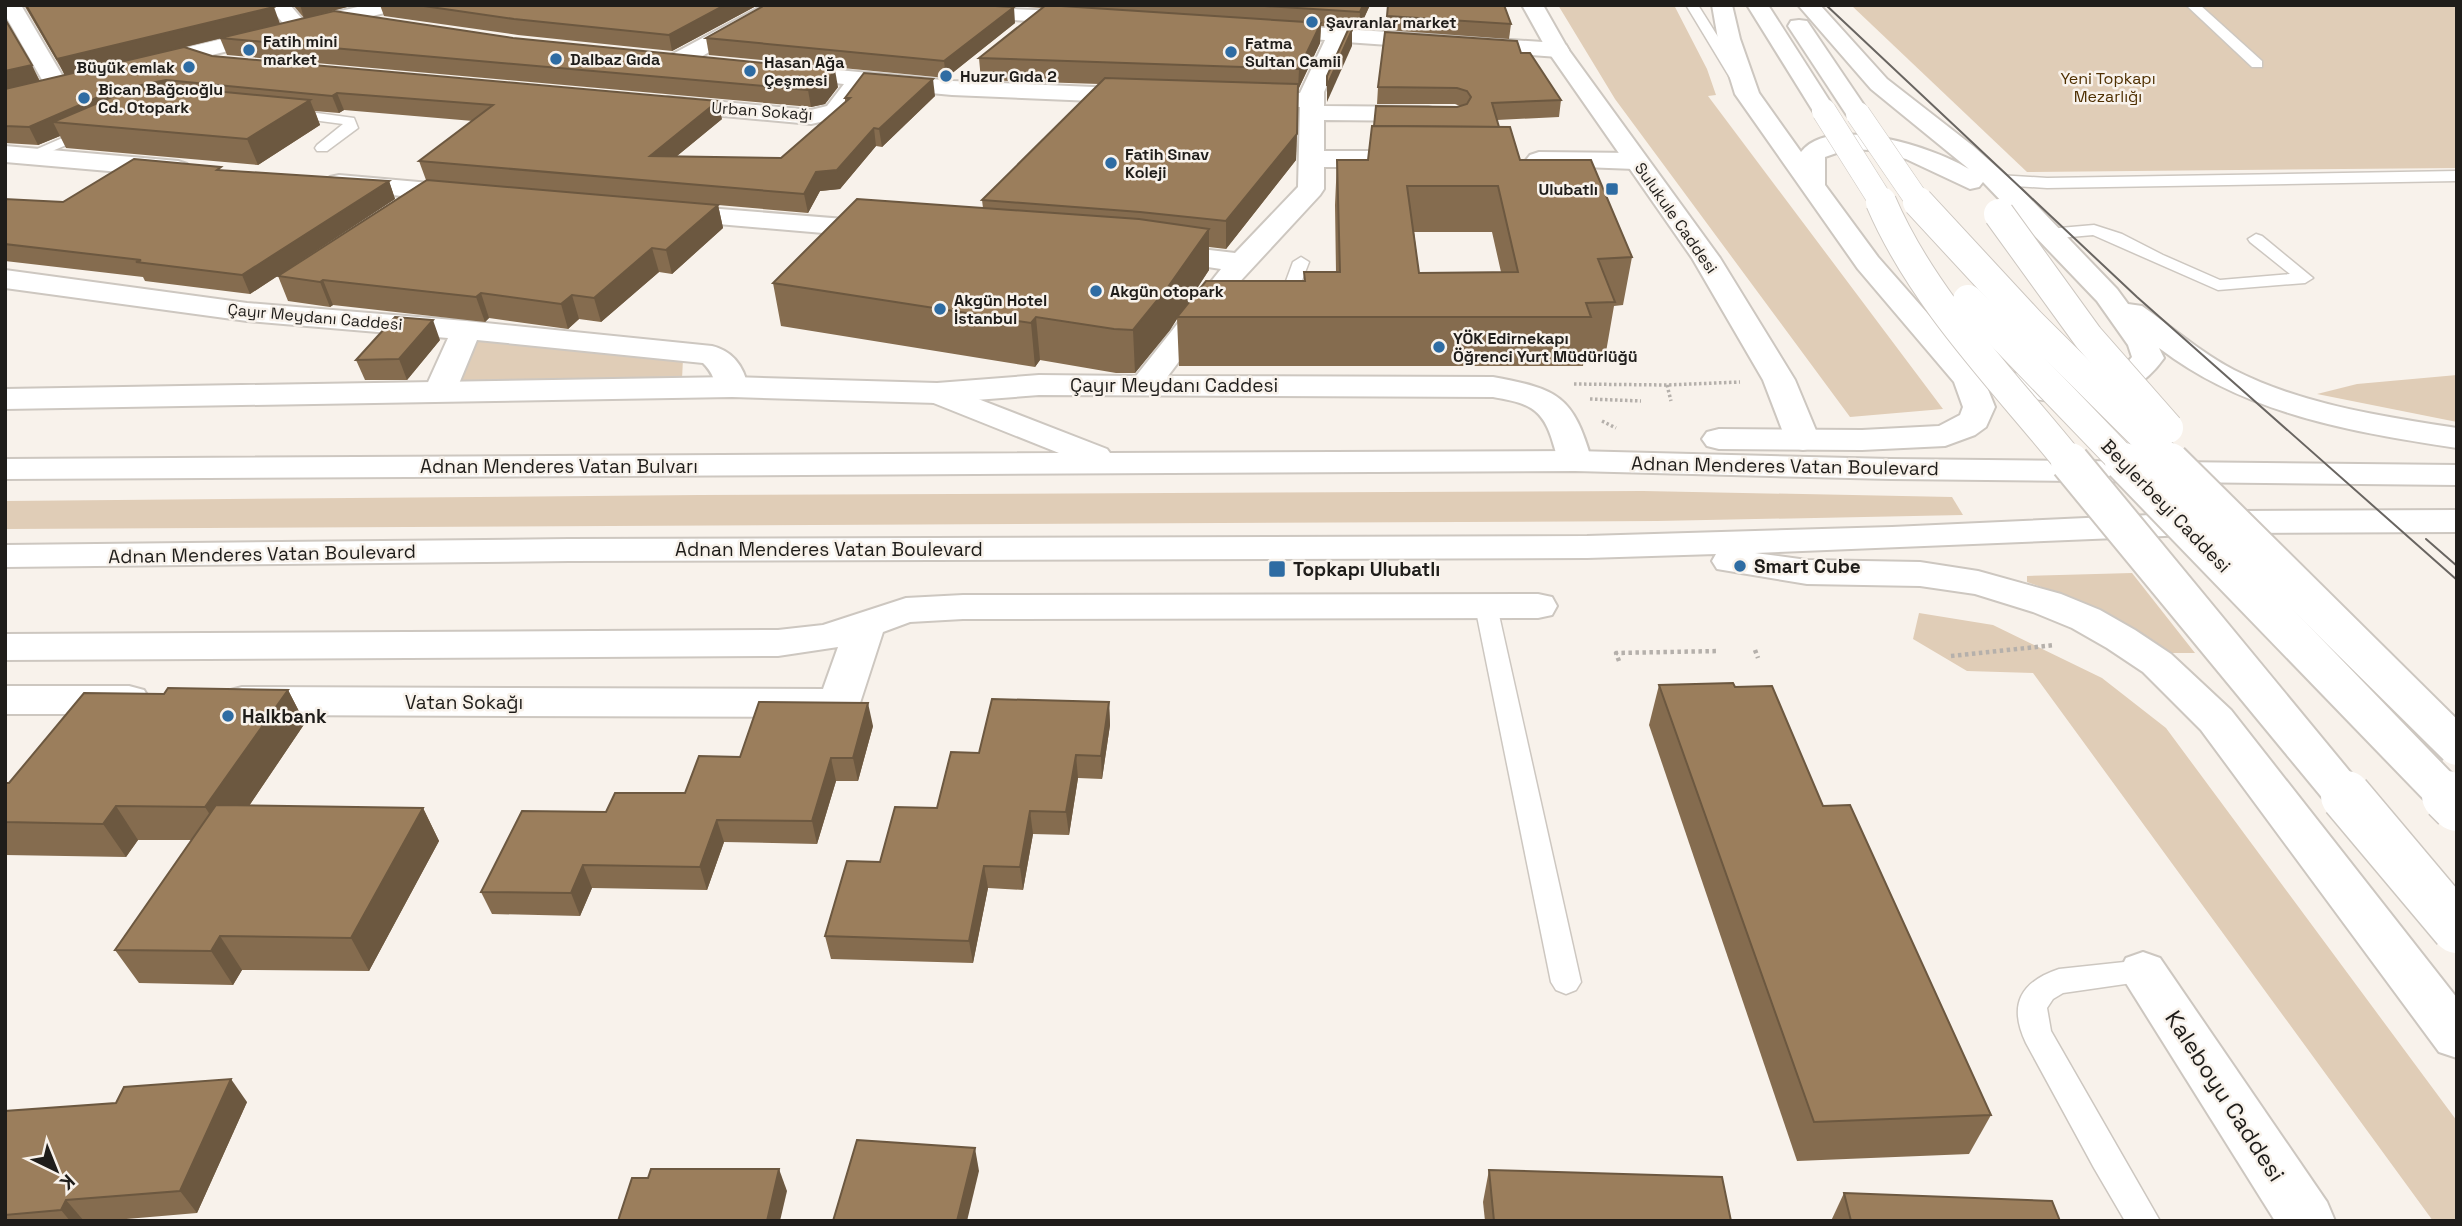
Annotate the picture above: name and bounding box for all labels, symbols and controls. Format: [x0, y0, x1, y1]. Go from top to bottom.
place label: Şavranlar market [1326, 12, 1456, 33]
marker: Şavranlar market [1304, 14, 1320, 30]
place label: Fatih mini market [263, 31, 338, 70]
place label: Fatma Sultan Camii [1245, 33, 1341, 72]
marker: Fatih mini market [241, 42, 257, 58]
marker: Fatma Sultan Camii [1223, 44, 1239, 60]
place label: Dalbaz Gıda [570, 49, 660, 70]
marker: Dalbaz Gıda [548, 51, 564, 67]
place label: Hasan Ağa Çeşmesi [764, 52, 845, 91]
place label: Büyük emlak [76, 57, 175, 78]
marker: Büyük emlak [181, 59, 197, 75]
marker: Hasan Ağa Çeşmesi [742, 63, 758, 79]
place label: Huzur Gıda 2 [960, 66, 1057, 87]
marker: Huzur Gıda 2 [938, 68, 954, 84]
park label: Yeni Topkapı Mezarlığı [2060, 68, 2156, 107]
place label: Bican Bağcıoğlu Cd. Otopark [98, 79, 223, 118]
marker: Bican Bağcıoğlu Cd. Otopark [76, 90, 92, 106]
street label: Urban Sokağı [711, 97, 813, 125]
place label: Fatih Sınav Koleji [1125, 144, 1209, 183]
marker: Fatih Sınav Koleji [1103, 155, 1119, 171]
street label: Sulukule Caddesi [1630, 158, 1722, 278]
place label: Ulubatlı [1538, 179, 1598, 200]
marker: Ulubatlı [1604, 181, 1620, 197]
place label: Akgün otopark [1110, 281, 1224, 302]
marker: Akgün otopark [1088, 283, 1104, 299]
place label: Akgün Hotel İstanbul [954, 290, 1047, 329]
street label: Çayır Meydanı Caddesi [227, 299, 403, 335]
marker: Akgün Hotel İstanbul [932, 301, 948, 317]
place label: YÖK Edirnekapı Öğrenci Yurt Müdürlüğü [1453, 328, 1638, 367]
marker: YÖK Edirnekapı Öğrenci Yurt Müdürlüğü [1431, 339, 1447, 355]
street label: Çayır Meydanı Caddesi [1070, 373, 1278, 398]
street label: Beylerbeyi Caddesi [2096, 434, 2236, 578]
street label: Adnan Menderes Vatan Boulevard [1631, 451, 1939, 481]
street label: Adnan Menderes Vatan Bulvarı [420, 454, 698, 479]
street label: Adnan Menderes Vatan Boulevard [675, 537, 983, 562]
street label: Adnan Menderes Vatan Boulevard [108, 539, 416, 569]
place label: Smart Cube [1754, 554, 1861, 579]
place label: Topkapı Ulubatlı [1293, 557, 1440, 582]
marker: Smart Cube [1732, 558, 1748, 574]
marker: Topkapı Ulubatlı [1267, 559, 1287, 579]
street label: Vatan Sokağı [405, 690, 523, 715]
place label: Halkbank [242, 704, 327, 729]
marker: Halkbank [220, 708, 236, 724]
street label: Kaleboyu Caddesi [2158, 1005, 2292, 1187]
north arrow [21, 1135, 91, 1205]
text: K [54, 1169, 80, 1195]

